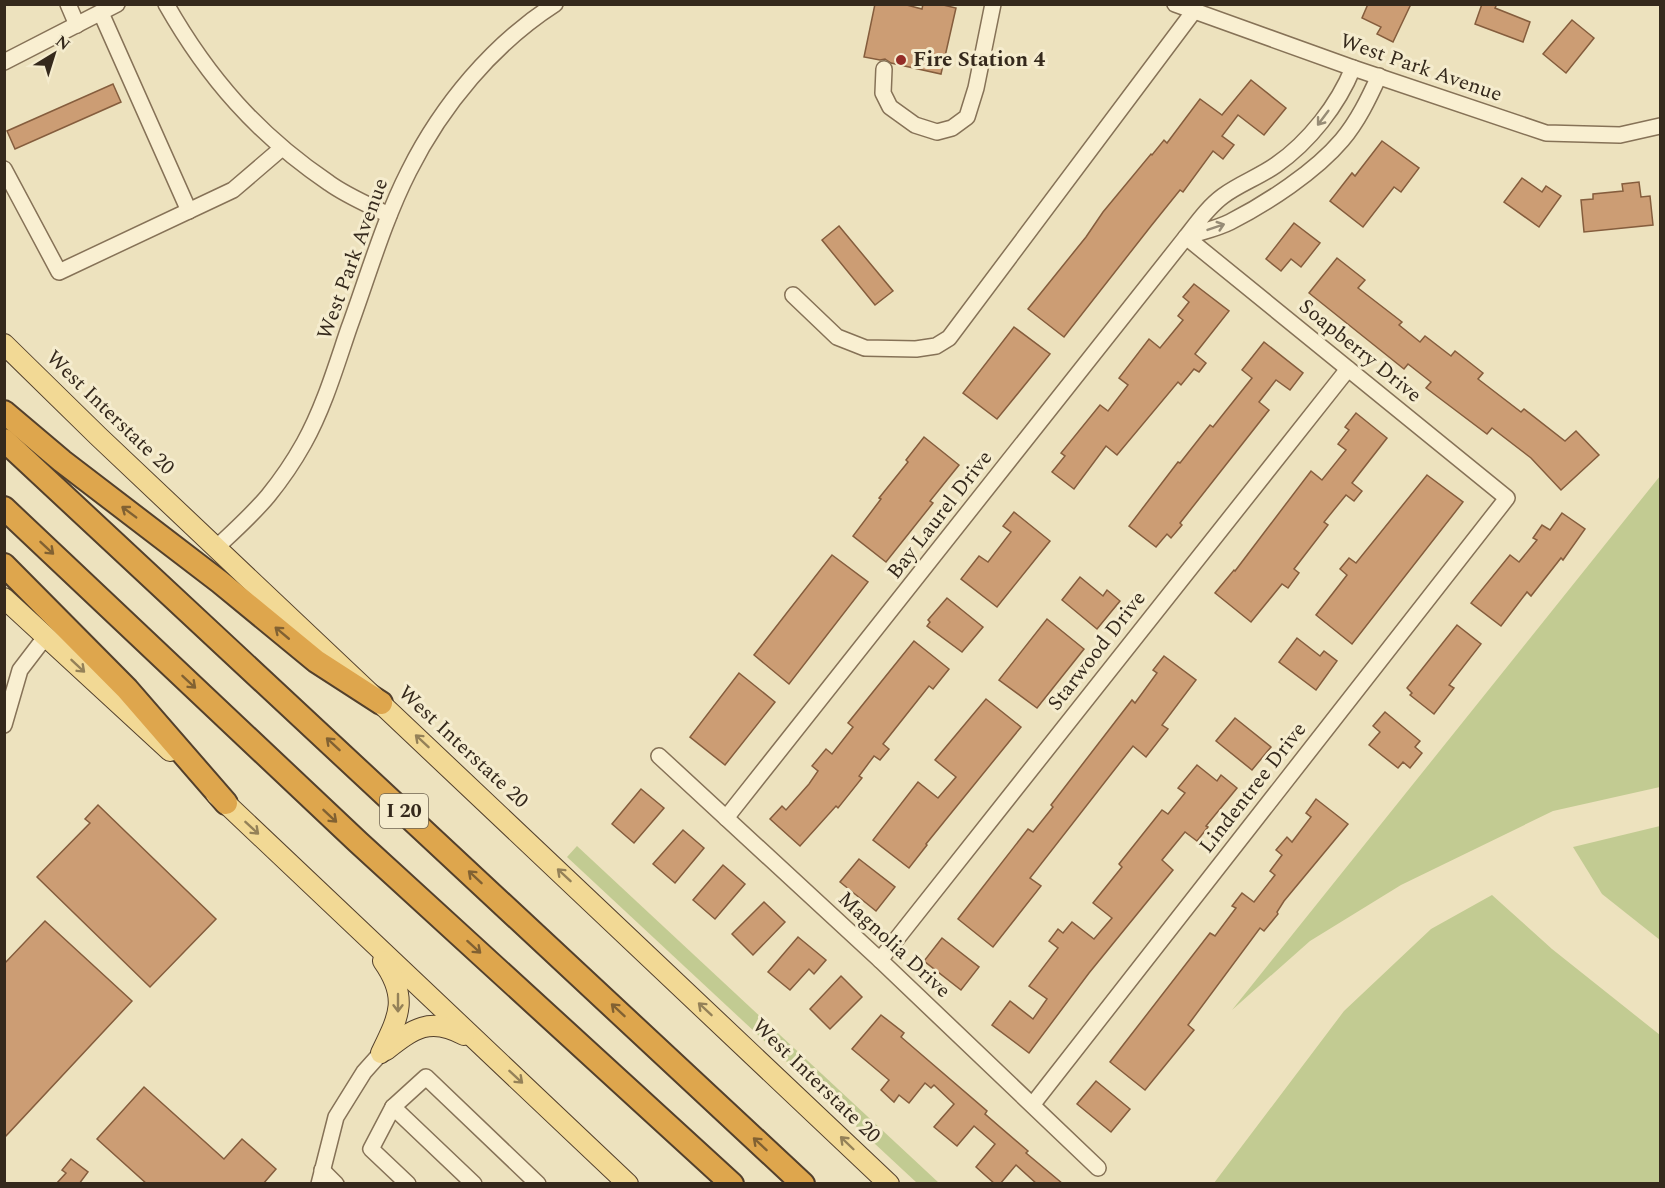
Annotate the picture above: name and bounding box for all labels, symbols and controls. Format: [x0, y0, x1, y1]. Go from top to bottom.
north arrow [24, 24, 84, 84]
street label: West Park Avenue [1336, 25, 1506, 111]
text: N [50, 29, 75, 56]
place label: Fire Station 4 [913, 44, 1046, 76]
marker: Fire Station 4 [894, 53, 908, 67]
one-way arrow [1317, 110, 1330, 126]
street label: West Park Avenue [309, 174, 397, 344]
one-way arrow [1206, 220, 1225, 231]
street label: Soapberry Drive [1291, 291, 1429, 411]
street label: West Interstate 20 [38, 343, 182, 483]
street label: Bay Laurel Drive [879, 444, 1001, 586]
one-way arrow [121, 506, 137, 519]
one-way arrow [40, 540, 55, 555]
street label: Starwood Drive [1040, 584, 1154, 718]
one-way arrow [275, 626, 290, 640]
one-way arrow [71, 659, 86, 674]
one-way arrow [181, 675, 196, 689]
street label: West Interstate 20 [390, 678, 536, 816]
street label: Lindentree Drive [1191, 715, 1315, 861]
one-way arrow [414, 734, 429, 749]
one-way arrow [325, 737, 340, 751]
road number: I 20 [380, 794, 428, 828]
one-way arrow [323, 809, 338, 823]
one-way arrow [244, 821, 259, 835]
one-way arrow [556, 868, 571, 882]
one-way arrow [468, 870, 483, 884]
street label: Magnolia Drive [830, 884, 958, 1006]
one-way arrow [467, 940, 482, 954]
one-way arrow [392, 993, 404, 1013]
one-way arrow [698, 1002, 713, 1016]
one-way arrow [610, 1003, 625, 1018]
street label: West Interstate 20 [744, 1011, 888, 1151]
one-way arrow [508, 1070, 523, 1084]
one-way arrow [839, 1136, 854, 1150]
one-way arrow [753, 1137, 768, 1151]

